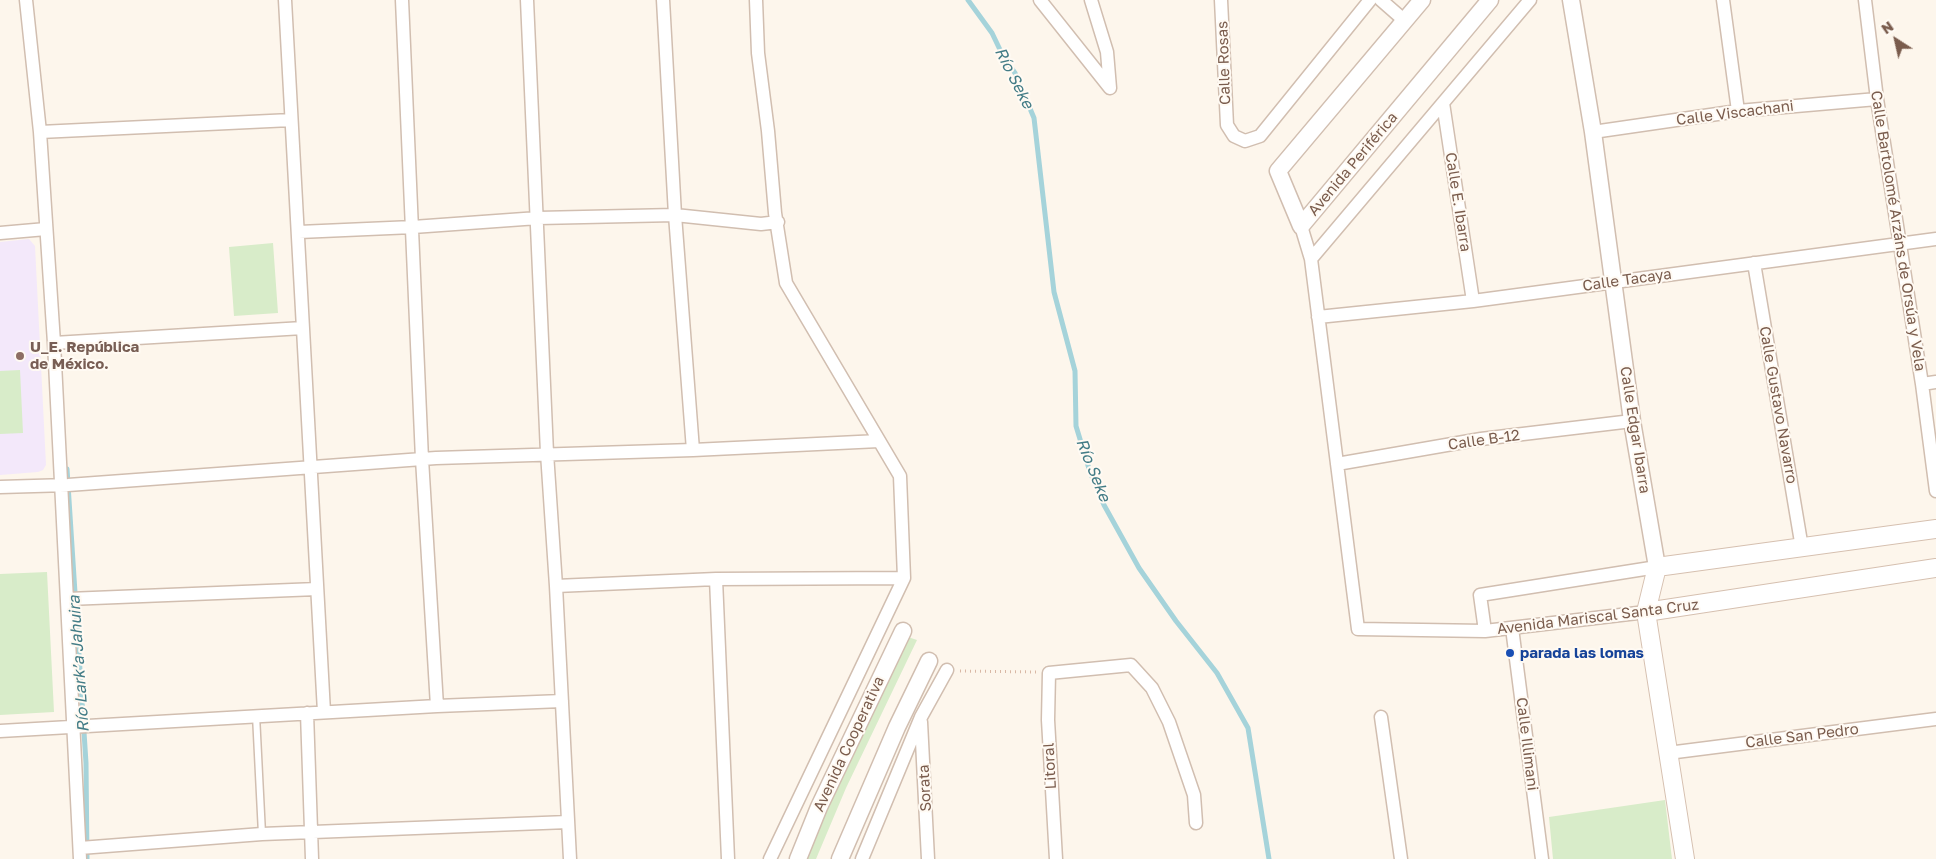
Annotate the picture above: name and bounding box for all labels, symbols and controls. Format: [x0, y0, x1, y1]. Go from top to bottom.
north arrow [1871, 15, 1921, 65]
text: N [1878, 17, 1896, 37]
street label: Calle Rosas [1214, 21, 1234, 105]
water label: Río Seke [990, 44, 1038, 112]
street label: Calle Bartolomé Arzáns de Orsúa y Vela [1867, 89, 1929, 373]
street label: Calle Viscachani [1675, 97, 1795, 129]
street label: Avenida Periférica [1305, 109, 1401, 219]
street label: Calle E. Ibarra [1441, 151, 1475, 253]
street label: Calle Tacaya [1581, 265, 1673, 295]
street label: Calle Gustavo Navarro [1755, 325, 1801, 485]
place label: U_E. República de México. [30, 338, 139, 373]
marker: U_E. República de México. [14, 350, 26, 362]
street label: Calle Edgar Ibarra [1616, 365, 1654, 495]
street label: Calle B-12 [1447, 426, 1521, 454]
water label: Río Seke [1072, 436, 1114, 504]
water label: Río Lark’a Jahuira [65, 595, 93, 733]
street label: Avenida Mariscal Santa Cruz [1496, 596, 1700, 638]
place label: parada las lomas [1520, 644, 1644, 662]
marker: parada las lomas [1504, 647, 1516, 659]
street label: Avenida Cooperativa [810, 673, 888, 815]
street label: Calle Illimani [1512, 696, 1542, 792]
street label: Calle San Pedro [1744, 720, 1860, 752]
street label: Litoral [1040, 742, 1060, 790]
street label: Sorata [915, 764, 935, 812]

